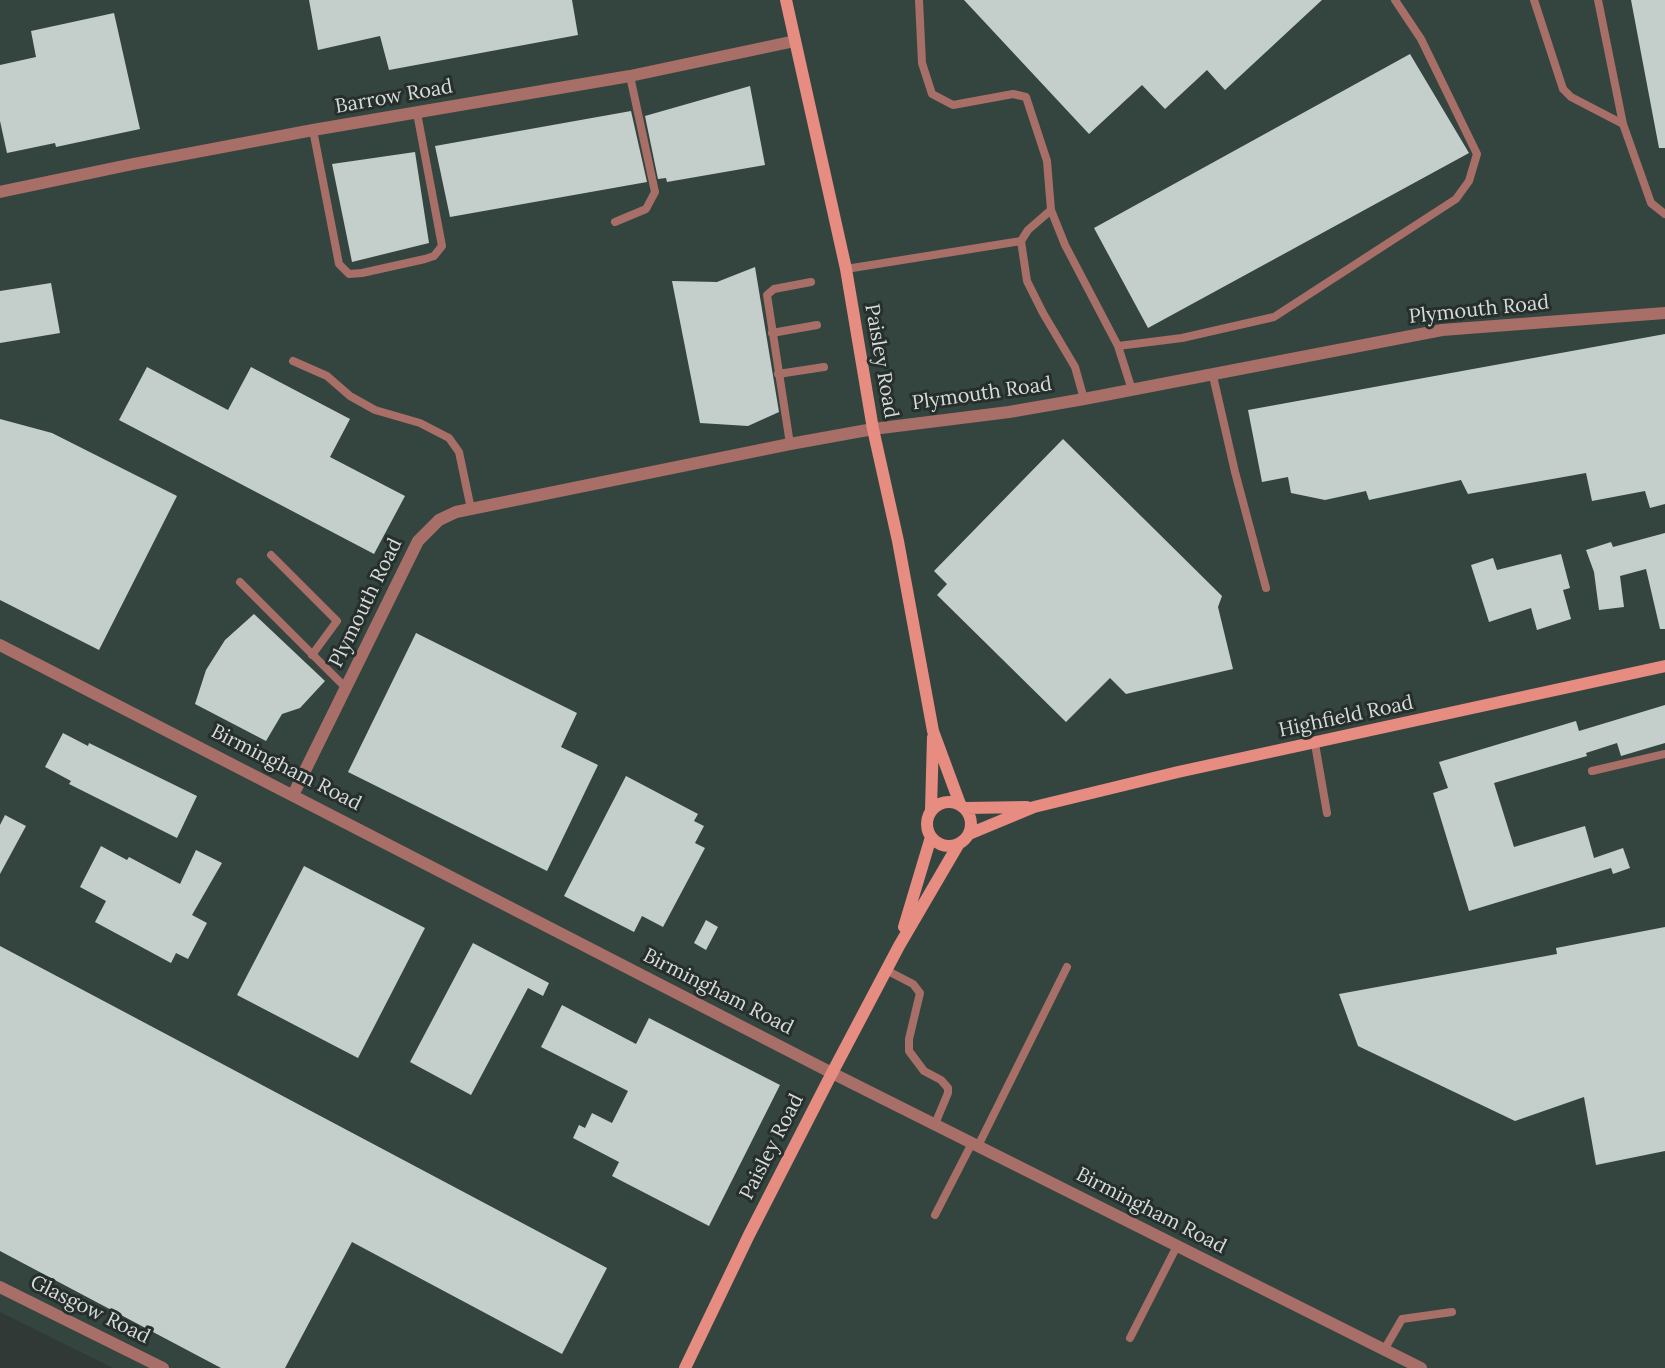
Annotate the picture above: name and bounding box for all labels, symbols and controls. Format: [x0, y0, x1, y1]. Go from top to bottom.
street label: Barrow Road [333, 75, 455, 119]
street label: Plymouth Road [1408, 291, 1550, 329]
street label: Paisley Road [859, 302, 903, 420]
street label: Plymouth Road [911, 372, 1053, 416]
street label: Plymouth Road [324, 534, 408, 672]
street label: Highfield Road [1277, 691, 1415, 743]
street label: Birmingham Road [207, 720, 365, 816]
street label: Birmingham Road [639, 944, 797, 1040]
street label: Paisley Road [735, 1090, 809, 1204]
street label: Birmingham Road [1072, 1163, 1230, 1259]
street label: Glasgow Road [26, 1271, 154, 1349]

